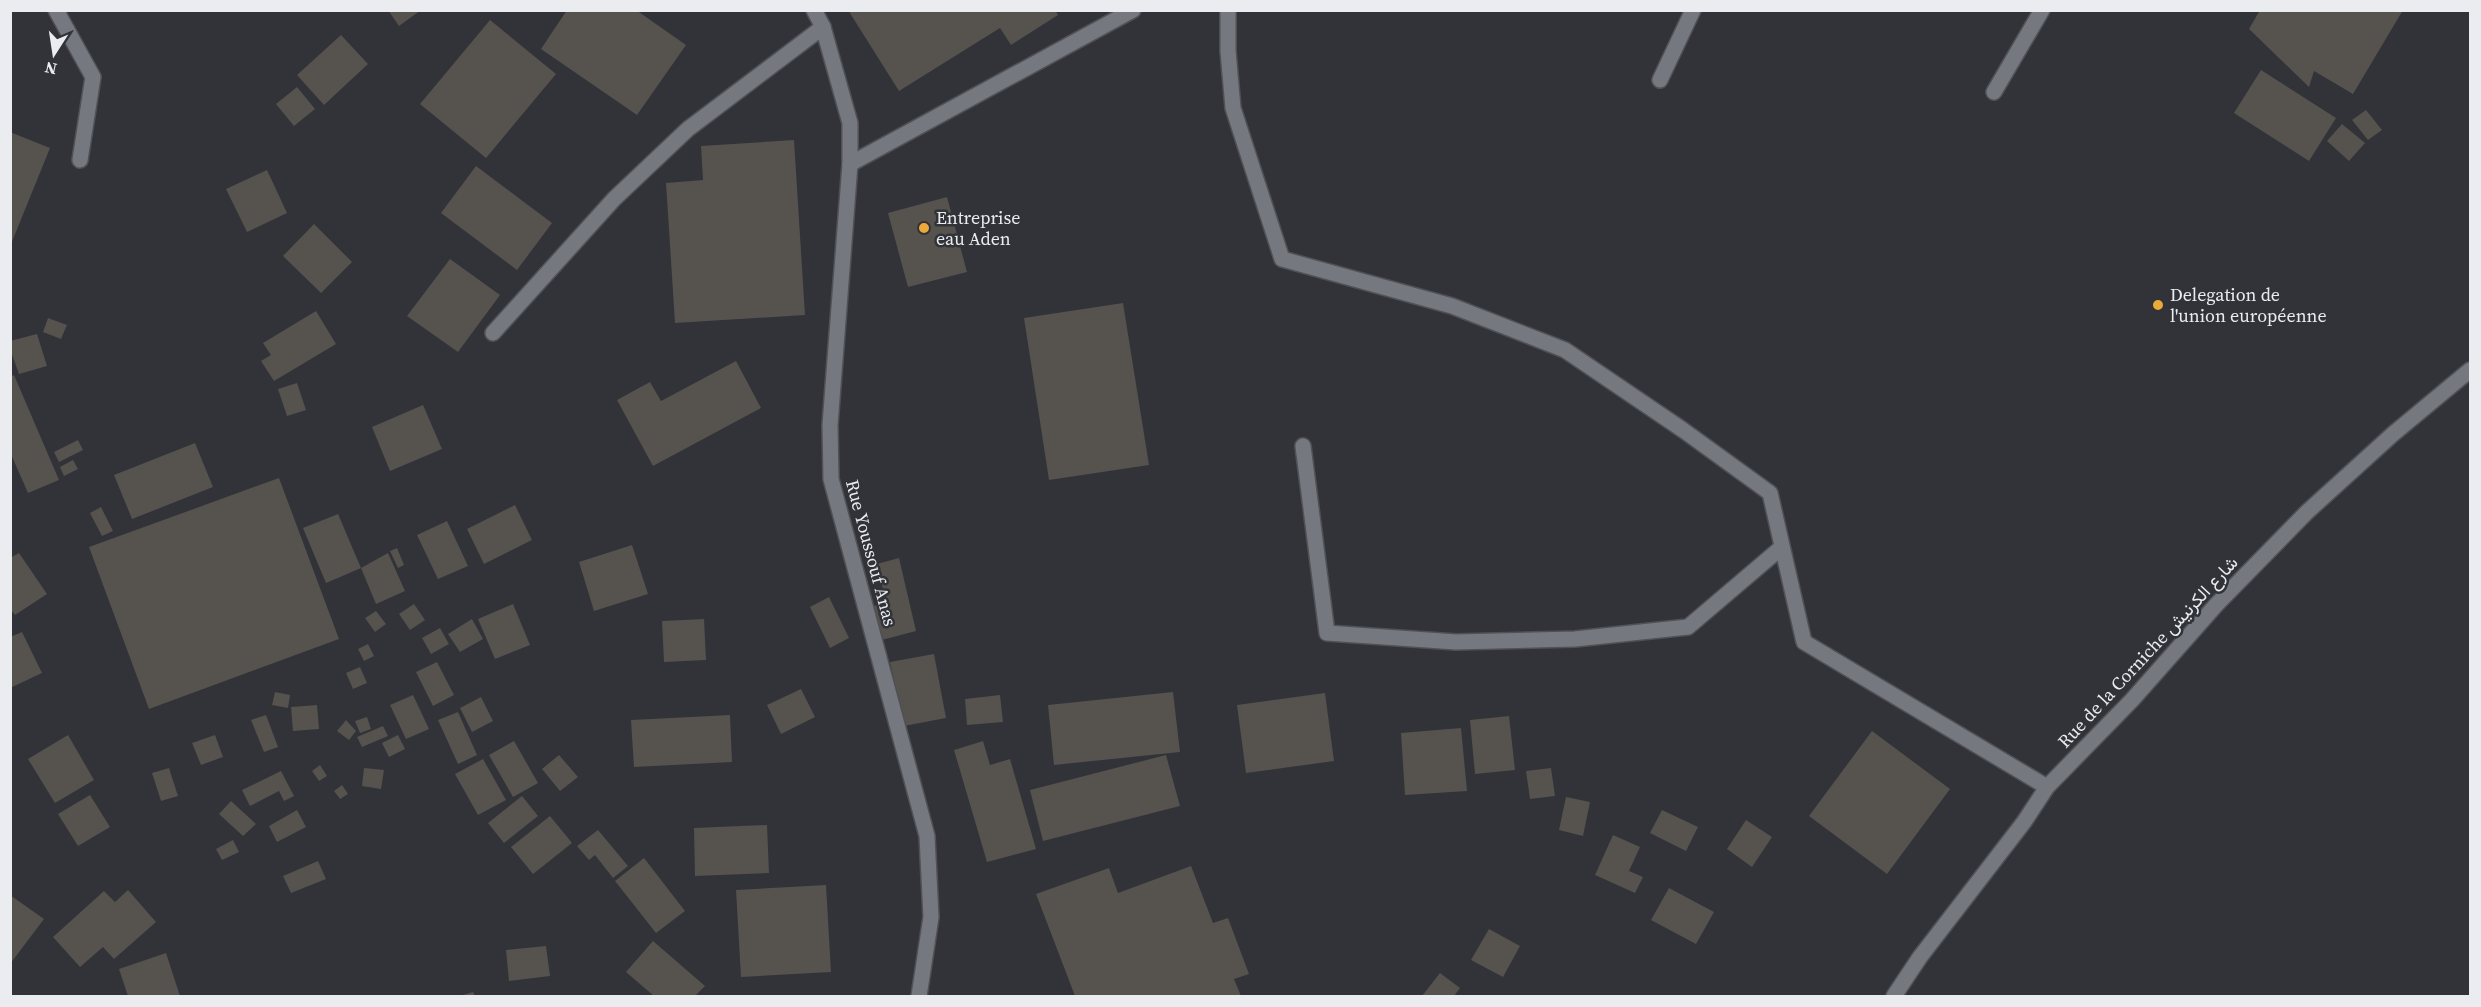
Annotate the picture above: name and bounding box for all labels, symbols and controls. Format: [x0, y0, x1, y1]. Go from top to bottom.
north arrow [24, 24, 84, 84]
text: N [43, 57, 59, 81]
place label: Entreprise eau Aden [936, 205, 1020, 251]
marker: Entreprise eau Aden [917, 221, 931, 235]
place label: Delegation de l'union européenne [2170, 282, 2327, 328]
marker: Delegation de l'union européenne [2151, 298, 2165, 312]
street label: Rue Youssouf Anas [840, 477, 903, 629]
street label: Rue de la Corniche شارع الكرنيش [2052, 550, 2243, 753]

